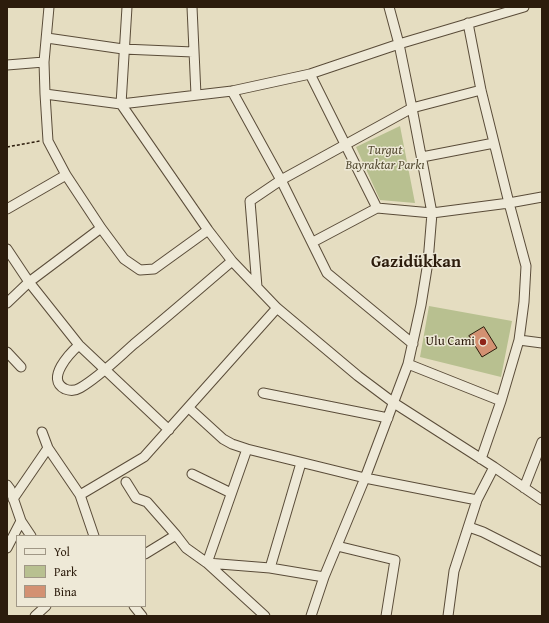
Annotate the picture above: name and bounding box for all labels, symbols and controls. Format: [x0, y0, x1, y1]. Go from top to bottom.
park label: Turgut Bayraktar Parkı [346, 143, 424, 174]
district label: Gazidükkan [371, 253, 461, 273]
place label: Ulu Cami [425, 334, 475, 350]
marker: Ulu Cami [478, 337, 488, 347]
legend [16, 535, 146, 607]
text: Yol [54, 543, 70, 560]
text: Park [54, 563, 77, 580]
text: Bina [54, 583, 77, 600]

